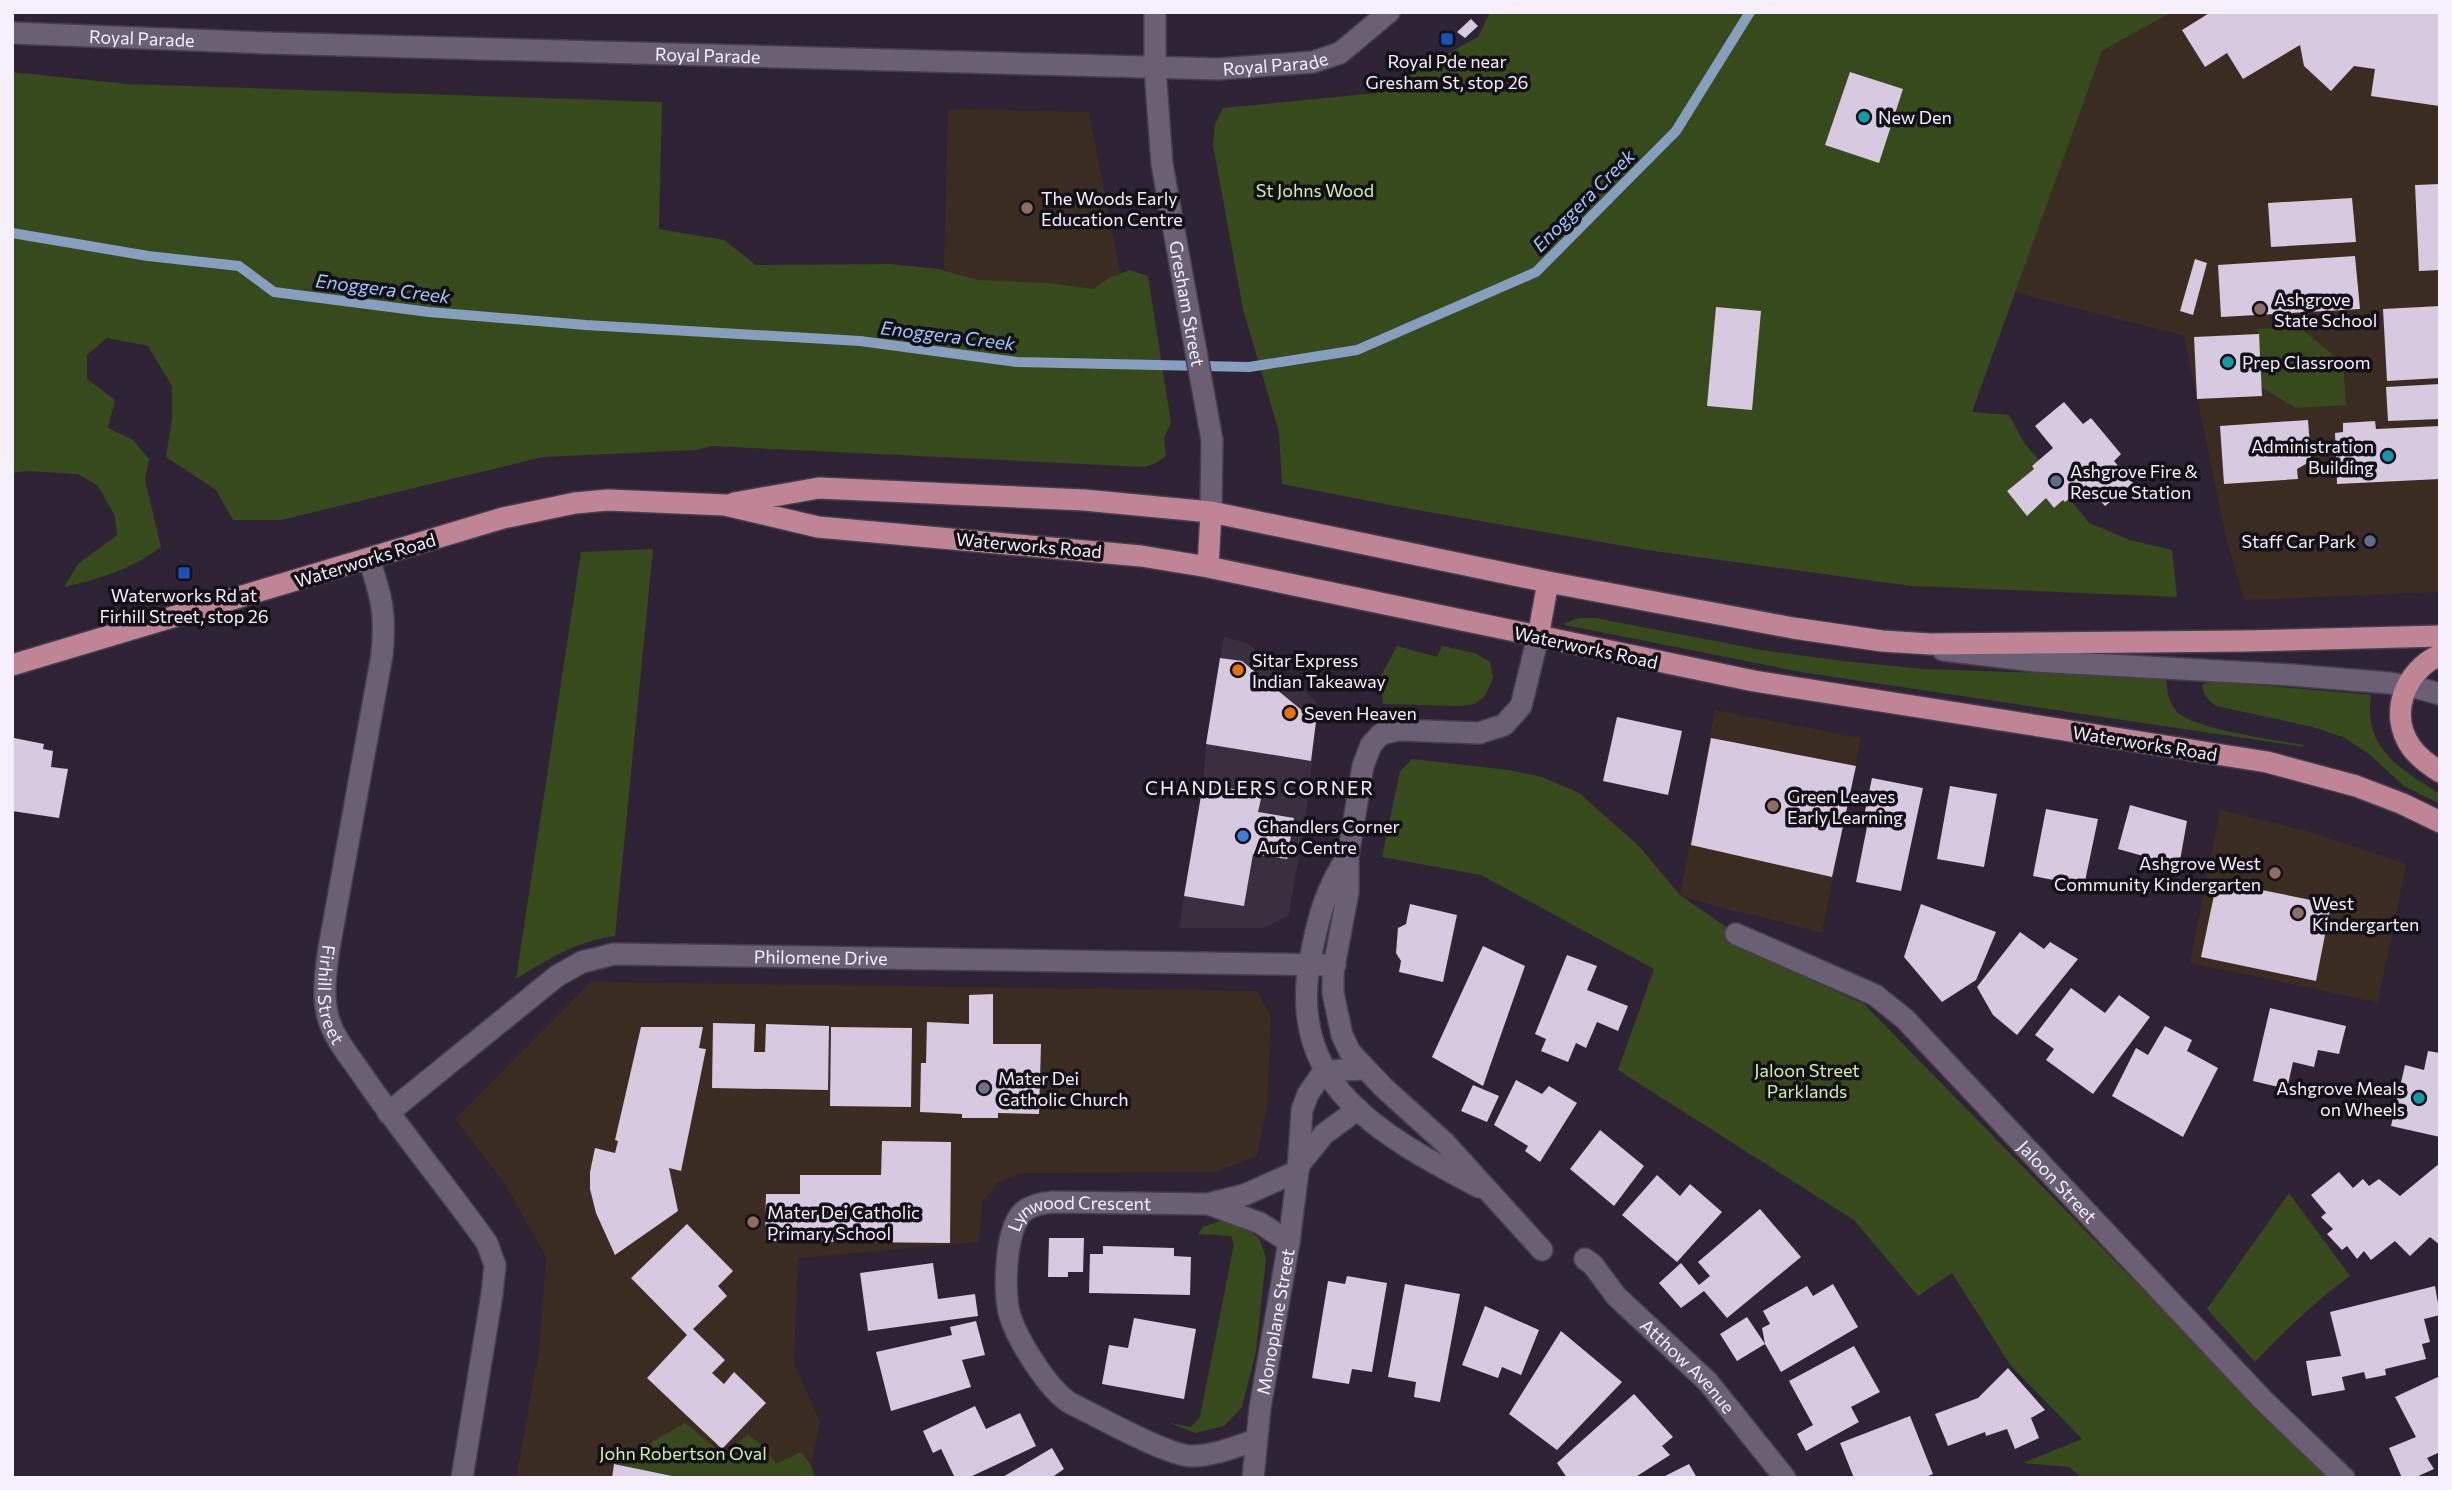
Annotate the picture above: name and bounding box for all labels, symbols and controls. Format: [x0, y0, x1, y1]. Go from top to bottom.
street label: Royal Parade [89, 25, 195, 51]
marker: Royal Pde near Gresham St, stop 26 [1439, 31, 1455, 47]
street label: Royal Parade [655, 43, 761, 67]
street label: Royal Parade [1222, 47, 1331, 80]
place label: Royal Pde near Gresham St, stop 26 [1365, 50, 1529, 93]
place label: New Den [1878, 106, 1952, 128]
marker: New Den [1856, 109, 1872, 125]
water label: Enoggera Creek [1527, 143, 1640, 256]
park label: St Johns Wood [1256, 179, 1374, 201]
place label: The Woods Early Education Centre [1041, 187, 1183, 230]
marker: The Woods Early Education Centre [1019, 200, 1035, 216]
street label: Gresham Street [1165, 239, 1209, 368]
water label: Enoggera Creek [314, 268, 452, 308]
place label: Ashgrove State School [2274, 288, 2377, 331]
marker: Ashgrove State School [2252, 301, 2268, 317]
water label: Enoggera Creek [879, 315, 1017, 355]
place label: Prep Classroom [2242, 351, 2371, 373]
marker: Prep Classroom [2220, 354, 2236, 370]
place label: Administration Building [2251, 435, 2374, 478]
marker: Administration Building [2380, 448, 2396, 464]
place label: Ashgrove Fire & Rescue Station [2070, 460, 2198, 503]
marker: Ashgrove Fire & Rescue Station [2048, 473, 2064, 489]
street label: Waterworks Road [292, 528, 438, 592]
street label: Waterworks Road [955, 528, 1103, 562]
place label: Staff Car Park [2242, 530, 2356, 552]
marker: Staff Car Park [2362, 533, 2378, 549]
marker: Waterworks Rd at Firhill Street, stop 26 [176, 565, 192, 581]
place label: Waterworks Rd at Firhill Street, stop 26 [99, 584, 269, 627]
street label: Waterworks Road [1512, 621, 1660, 673]
place label: Sitar Express Indian Takeaway [1252, 649, 1386, 692]
marker: Sitar Express Indian Takeaway [1230, 662, 1246, 678]
place label: Seven Heaven [1304, 702, 1417, 724]
marker: Seven Heaven [1282, 705, 1298, 721]
street label: Waterworks Road [2071, 721, 2219, 765]
district label: CHANDLERS CORNER [1145, 776, 1375, 799]
place label: Green Leaves Early Learning [1787, 785, 1903, 828]
marker: Green Leaves Early Learning [1765, 798, 1781, 814]
place label: Chandlers Corner Auto Centre [1257, 815, 1400, 858]
marker: Chandlers Corner Auto Centre [1235, 828, 1251, 844]
place label: Ashgrove West Community Kindergarten [2054, 852, 2261, 895]
marker: Ashgrove West Community Kindergarten [2267, 865, 2283, 881]
place label: West Kindergarten [2312, 892, 2419, 935]
marker: West Kindergarten [2290, 905, 2306, 921]
street label: Firhill Street [314, 943, 349, 1048]
street label: Philomene Drive [754, 945, 888, 969]
park label: Jaloon Street Parklands [1754, 1059, 1860, 1102]
place label: Mater Dei Catholic Church [998, 1067, 1129, 1110]
place label: Ashgrove Meals on Wheels [2276, 1077, 2405, 1120]
marker: Mater Dei Catholic Church [976, 1080, 992, 1096]
marker: Ashgrove Meals on Wheels [2411, 1090, 2427, 1106]
street label: Jaloon Street [2013, 1135, 2102, 1227]
street label: Lynwood Crescent [1002, 1191, 1151, 1234]
place label: Mater Dei Catholic Primary School [767, 1201, 920, 1244]
marker: Mater Dei Catholic Primary School [745, 1214, 761, 1230]
street label: Monoplane Street [1252, 1247, 1299, 1396]
street label: Atthow Avenue [1636, 1314, 1740, 1418]
park label: John Robertson Oval [599, 1442, 767, 1464]

